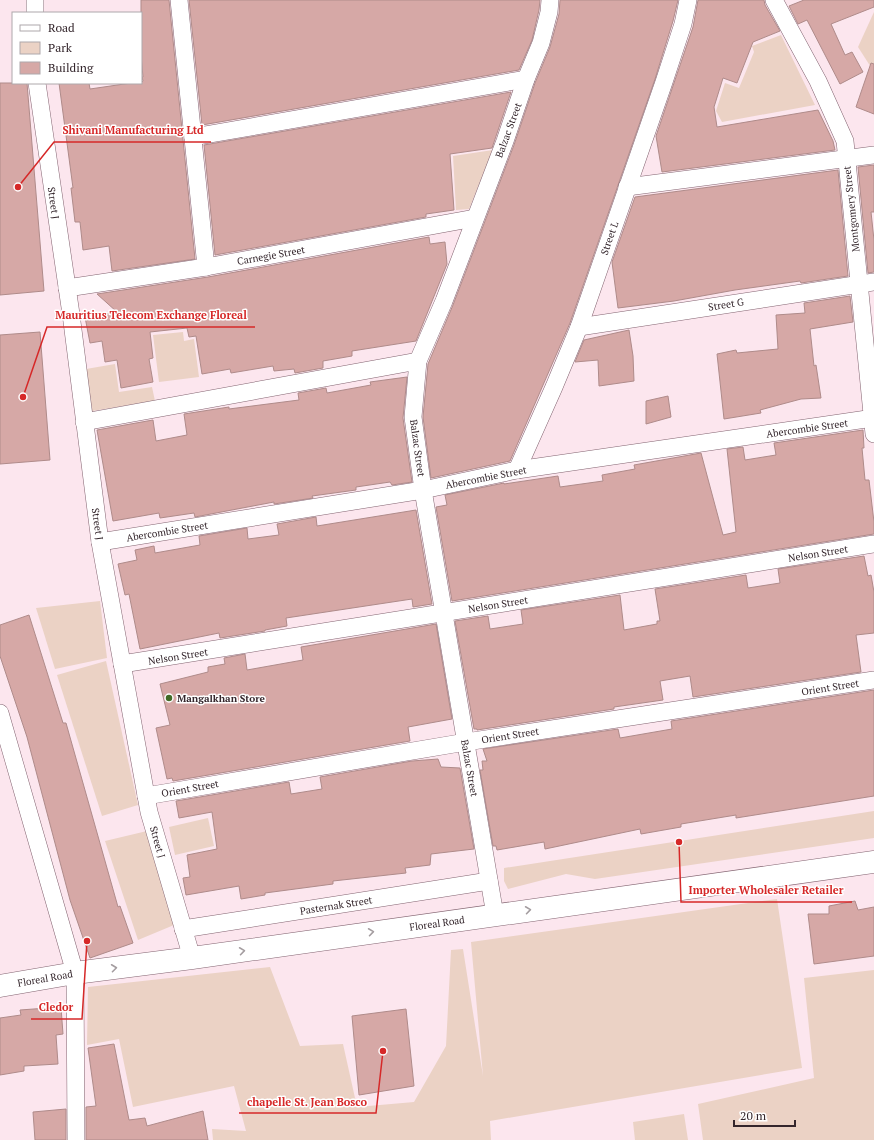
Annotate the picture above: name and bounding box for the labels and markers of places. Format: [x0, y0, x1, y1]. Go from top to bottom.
callout: Shivani Manufacturing Ltd [54, 119, 211, 142]
callout: Mauritius Telecom Exchange Floreal [47, 304, 255, 327]
place label: Mangalkhan Store [177, 692, 266, 705]
marker: Mangalkhan Store [164, 693, 174, 703]
callout: Importer Wholesaler Retailer [681, 879, 852, 902]
callout: Cledor [31, 996, 82, 1019]
callout: chapelle St. Jean Bosco [239, 1090, 376, 1113]

